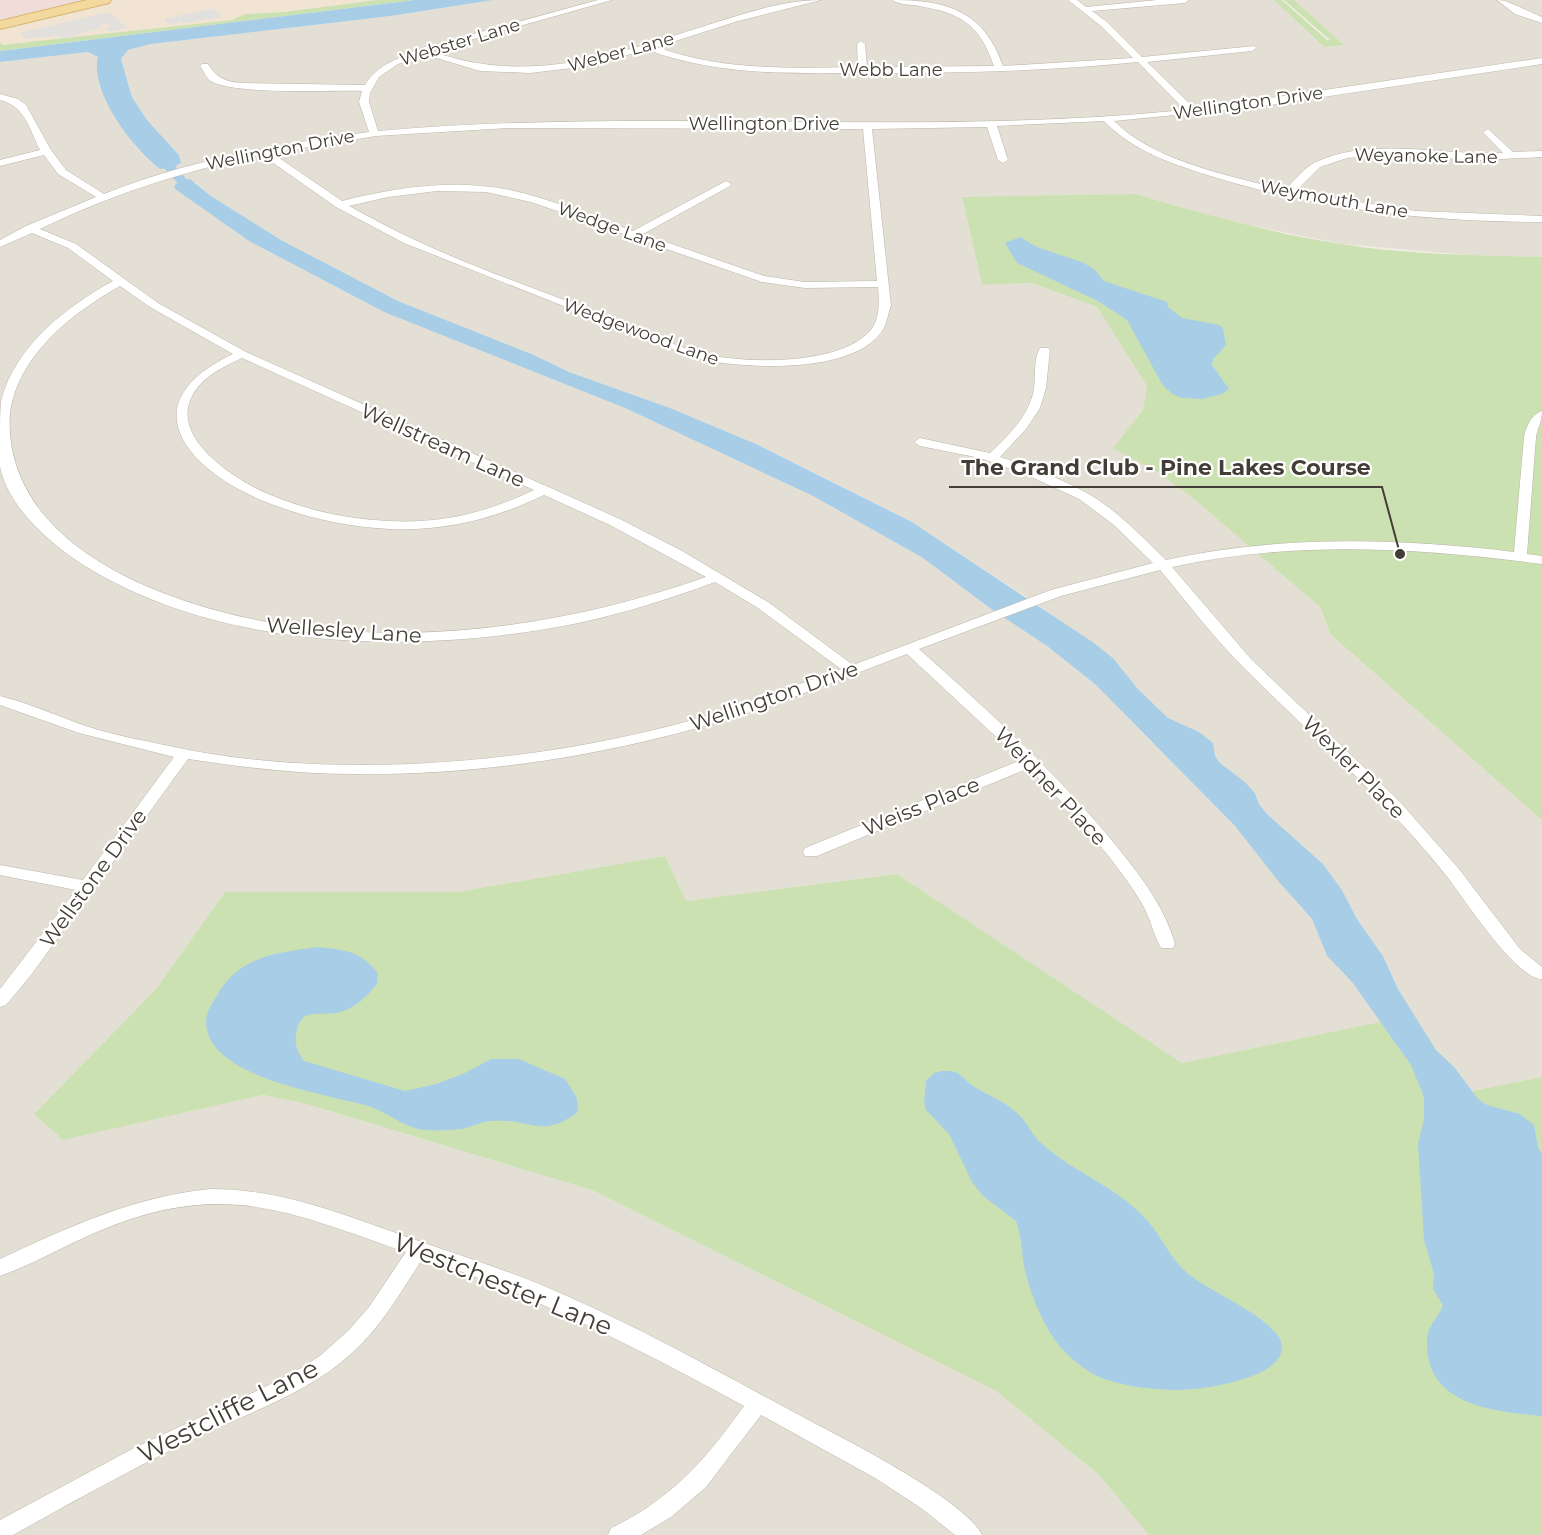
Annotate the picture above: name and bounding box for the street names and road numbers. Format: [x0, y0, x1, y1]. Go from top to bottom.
street label: Webster Lane [397, 13, 523, 71]
street label: Weber Lane [565, 27, 677, 77]
street label: Webb Lane [839, 59, 943, 81]
street label: Wellington Drive [1172, 82, 1325, 124]
street label: Wellington Drive [688, 113, 840, 135]
street label: Wellington Drive [204, 125, 356, 175]
street label: Weyanoke Lane [1354, 144, 1498, 168]
street label: Weymouth Lane [1258, 175, 1410, 223]
street label: Wedge Lane [555, 197, 670, 257]
street label: Wedgewood Lane [560, 294, 722, 370]
street label: Wellstream Lane [357, 398, 529, 492]
street label: Wellesley Lane [265, 612, 423, 648]
street label: Wellington Drive [687, 655, 861, 737]
street label: Wexler Place [1297, 710, 1411, 824]
street label: Weidner Place [990, 722, 1112, 850]
street label: Weiss Place [859, 771, 983, 841]
street label: Wellstone Drive [34, 804, 152, 952]
street label: Westchester Lane [389, 1225, 617, 1343]
street label: Westcliffe Lane [132, 1352, 324, 1470]

